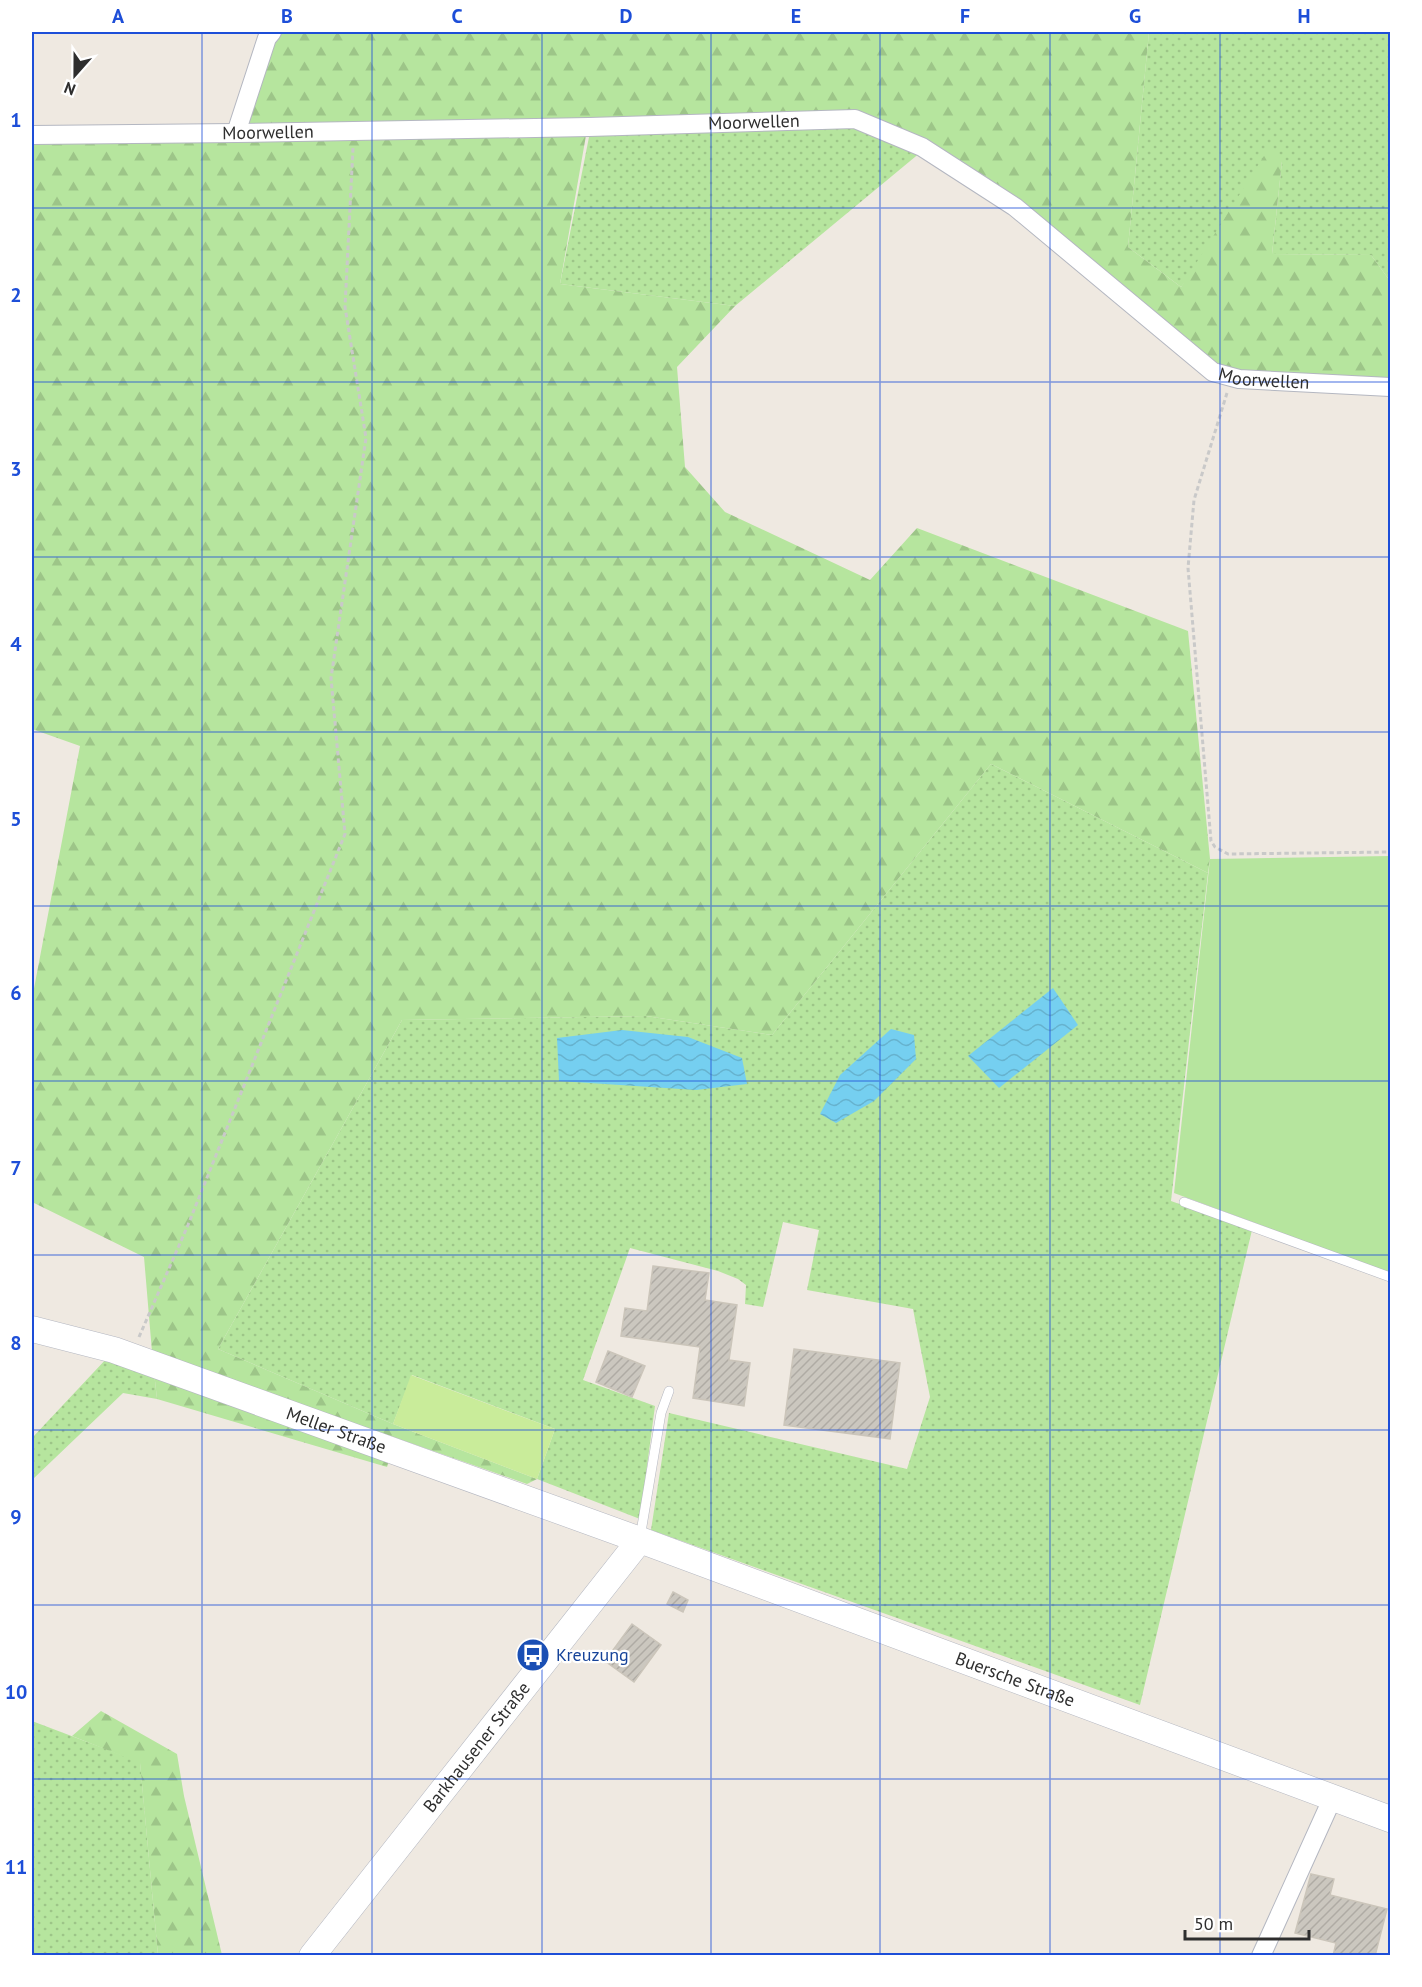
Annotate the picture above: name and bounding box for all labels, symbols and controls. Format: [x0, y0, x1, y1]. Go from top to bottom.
text: A [112, 3, 125, 29]
text: B [281, 3, 293, 29]
text: C [451, 3, 463, 29]
text: D [620, 3, 633, 29]
text: E [791, 3, 801, 29]
text: F [960, 3, 970, 29]
text: G [1129, 3, 1141, 29]
text: H [1297, 3, 1311, 29]
north arrow [45, 45, 105, 105]
text: N [61, 78, 78, 100]
text: 1 [10, 107, 22, 133]
street label: Moorwellen [708, 109, 800, 134]
street label: Moorwellen [222, 120, 314, 144]
text: 2 [10, 282, 22, 308]
street label: Moorwellen [1216, 362, 1310, 394]
text: 3 [10, 456, 22, 482]
text: 4 [10, 631, 22, 657]
text: 5 [10, 806, 22, 832]
text: 6 [10, 980, 22, 1006]
text: 7 [10, 1155, 22, 1181]
text: 8 [10, 1330, 22, 1356]
street label: Meller Straße [283, 1401, 390, 1458]
text: 9 [10, 1504, 22, 1530]
bus stop icon: Kreuzung [515, 1637, 551, 1673]
place label: Kreuzung [556, 1643, 629, 1666]
street label: Buersche Straße [952, 1646, 1078, 1712]
street label: Barkhausener Straße [418, 1677, 535, 1817]
text: 10 [5, 1679, 27, 1705]
text: 11 [5, 1854, 27, 1880]
scale bar [1185, 1903, 1310, 1941]
text: 50 m [1194, 1912, 1233, 1935]

